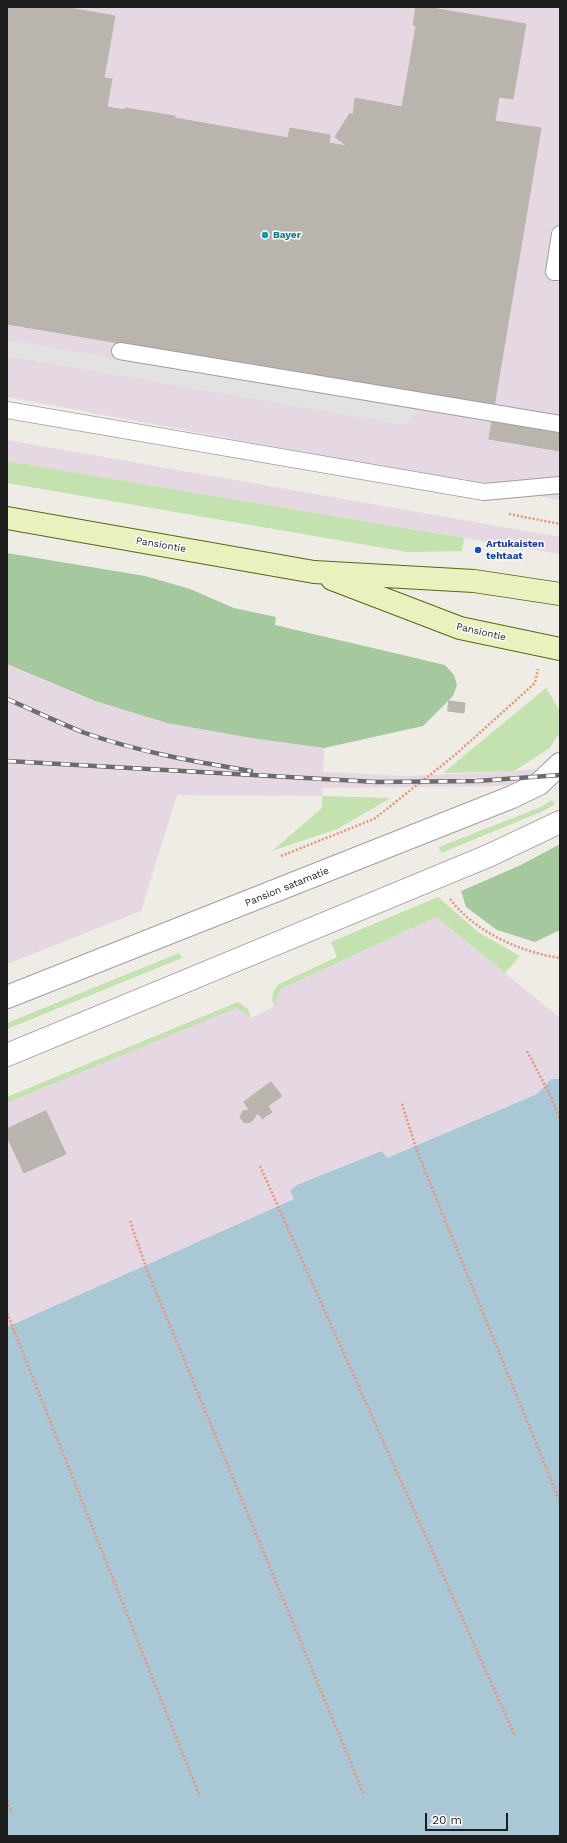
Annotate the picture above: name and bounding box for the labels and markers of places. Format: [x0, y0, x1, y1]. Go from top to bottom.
place label: Bayer [273, 229, 301, 241]
marker: Bayer [260, 230, 270, 240]
place label: Artukaisten tehtaat [486, 538, 544, 562]
marker: Artukaisten tehtaat [473, 545, 483, 555]

